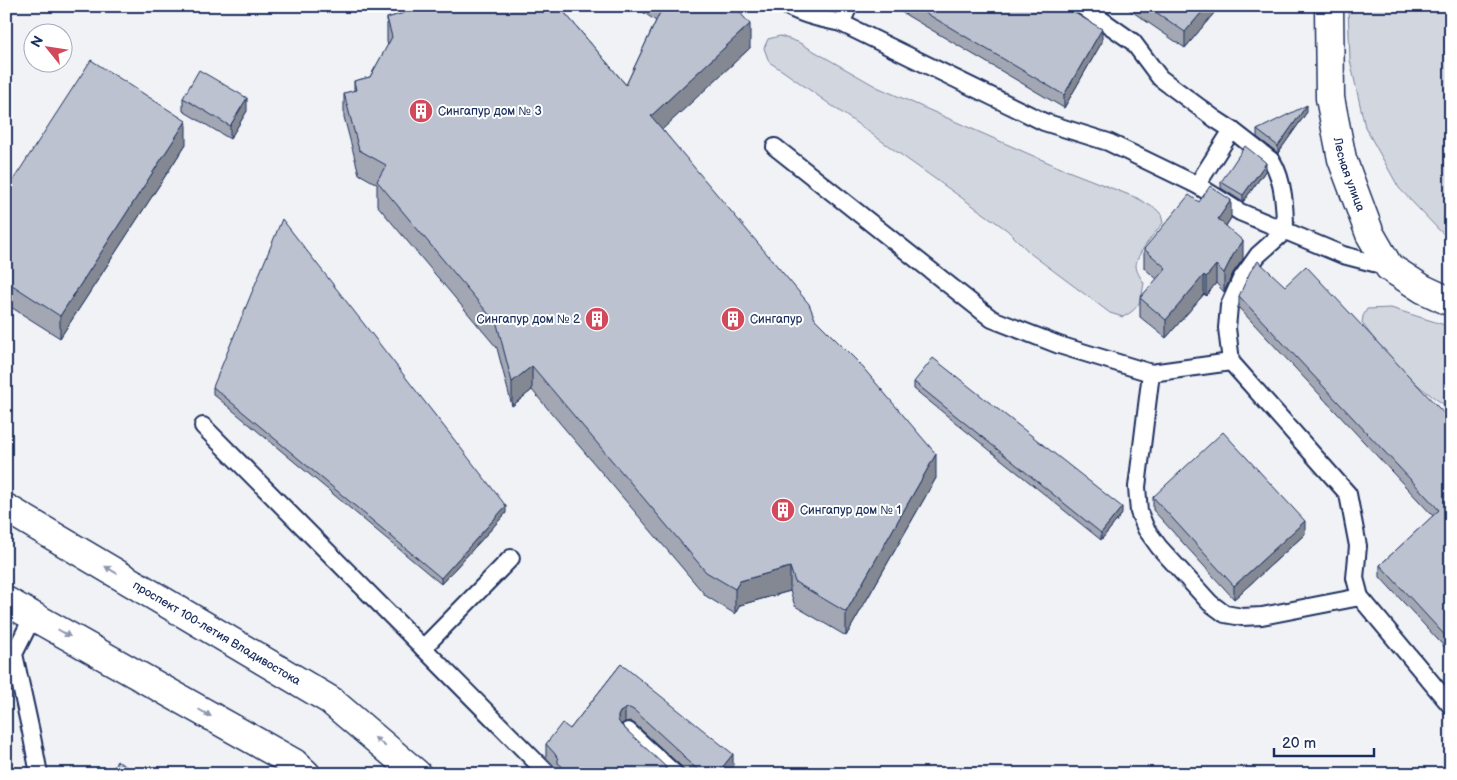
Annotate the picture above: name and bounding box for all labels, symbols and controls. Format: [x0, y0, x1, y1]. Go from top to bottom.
north arrow [22, 22, 72, 72]
text: N [27, 33, 47, 51]
building icon: Сингапур дом № 3 [408, 98, 434, 124]
place label: Сингапур дом № 3 [438, 104, 542, 119]
street label: Лесная улица [1330, 135, 1368, 214]
building icon: Сингапур дом № 2 [584, 306, 610, 332]
building icon: Сингапур [720, 306, 746, 332]
place label: Сингапур дом № 2 [477, 312, 580, 327]
place label: Сингапур [750, 312, 803, 327]
building icon: Сингапур дом № 1 [770, 497, 796, 523]
place label: Сингапур дом № 1 [800, 503, 901, 518]
one-way arrow [104, 566, 118, 575]
street label: проспект 100-летия Владивостока [130, 577, 303, 688]
one-way arrow [57, 629, 70, 638]
one-way arrow [199, 709, 212, 718]
scale bar [1274, 725, 1374, 757]
text: 20 m [1282, 734, 1316, 753]
one-way arrow [374, 737, 386, 748]

